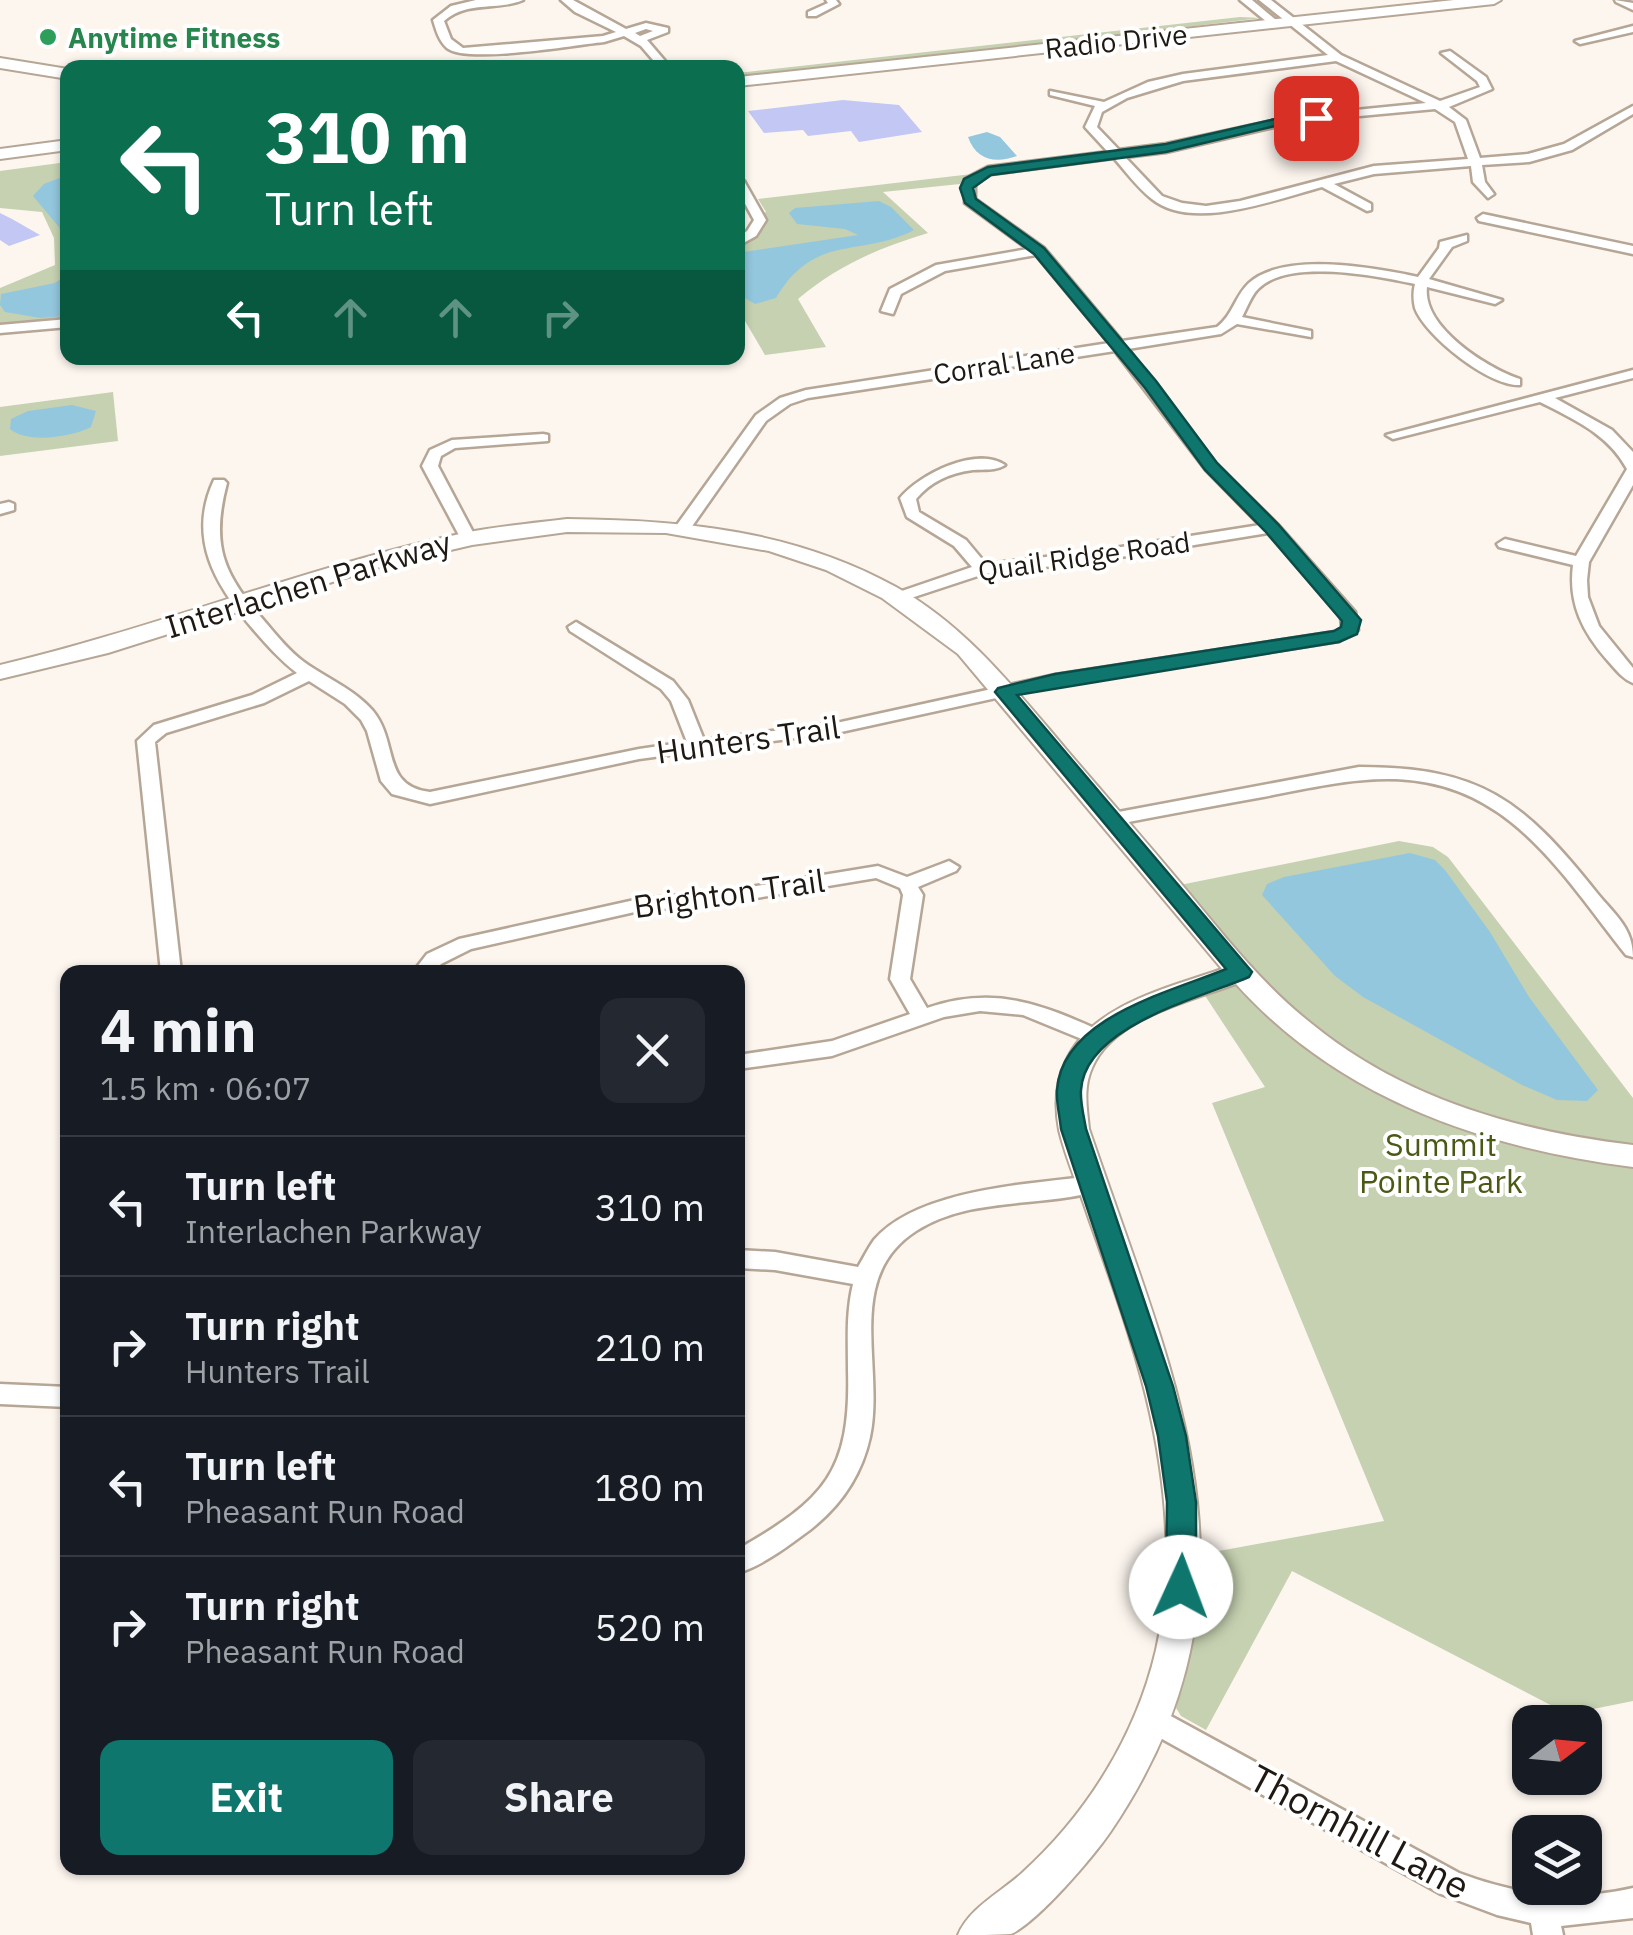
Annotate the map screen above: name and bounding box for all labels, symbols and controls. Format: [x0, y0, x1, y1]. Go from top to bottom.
street label: Radio Drive [1043, 15, 1189, 67]
place label: Anytime Fitness [68, 19, 280, 56]
marker: Anytime Fitness [37, 26, 59, 48]
pin [1274, 76, 1359, 161]
text: 310 m [265, 91, 470, 182]
icon: arrive [1289, 91, 1344, 146]
icon: left [100, 100, 230, 230]
text: Turn left [265, 179, 434, 237]
icon: left [218, 290, 273, 345]
icon: ahead [323, 290, 378, 345]
icon: ahead [428, 290, 483, 345]
icon: right [533, 290, 588, 345]
street label: Corral Lane [931, 334, 1077, 392]
street label: Interlachen Parkway [160, 521, 456, 647]
street label: Quail Ridge Road [975, 523, 1193, 589]
street label: Hunters Trail [654, 705, 842, 773]
street label: Brighton Trail [631, 859, 827, 927]
text: 4 min [100, 990, 257, 1069]
button: close [600, 998, 705, 1103]
text: 1.5 km · 06:07 [100, 1067, 311, 1109]
park label: Summit Pointe Park [1359, 1123, 1523, 1202]
text: Turn left [185, 1161, 336, 1210]
icon: left [100, 1179, 155, 1234]
text: 310 m [594, 1182, 705, 1231]
text: Interlachen Parkway [185, 1210, 482, 1252]
text: Turn right [185, 1301, 360, 1350]
icon: right [100, 1319, 155, 1374]
text: 210 m [594, 1322, 705, 1371]
text: Hunters Trail [185, 1350, 370, 1392]
text: Turn left [185, 1441, 336, 1490]
icon: left [100, 1459, 155, 1514]
text: 180 m [594, 1462, 705, 1511]
text: Pheasant Run Road [185, 1490, 465, 1532]
position arrow [1129, 1535, 1233, 1639]
text: Turn right [185, 1581, 360, 1630]
icon: right [100, 1599, 155, 1654]
text: 520 m [594, 1602, 705, 1651]
text: Pheasant Run Road [185, 1630, 465, 1672]
north arrow [1512, 1705, 1602, 1795]
map controls [1512, 1705, 1602, 1905]
button: Exit [100, 1740, 393, 1855]
button: Share [413, 1740, 705, 1855]
street label: Thornhill Lane [1241, 1752, 1479, 1910]
button: layers [1512, 1815, 1602, 1905]

